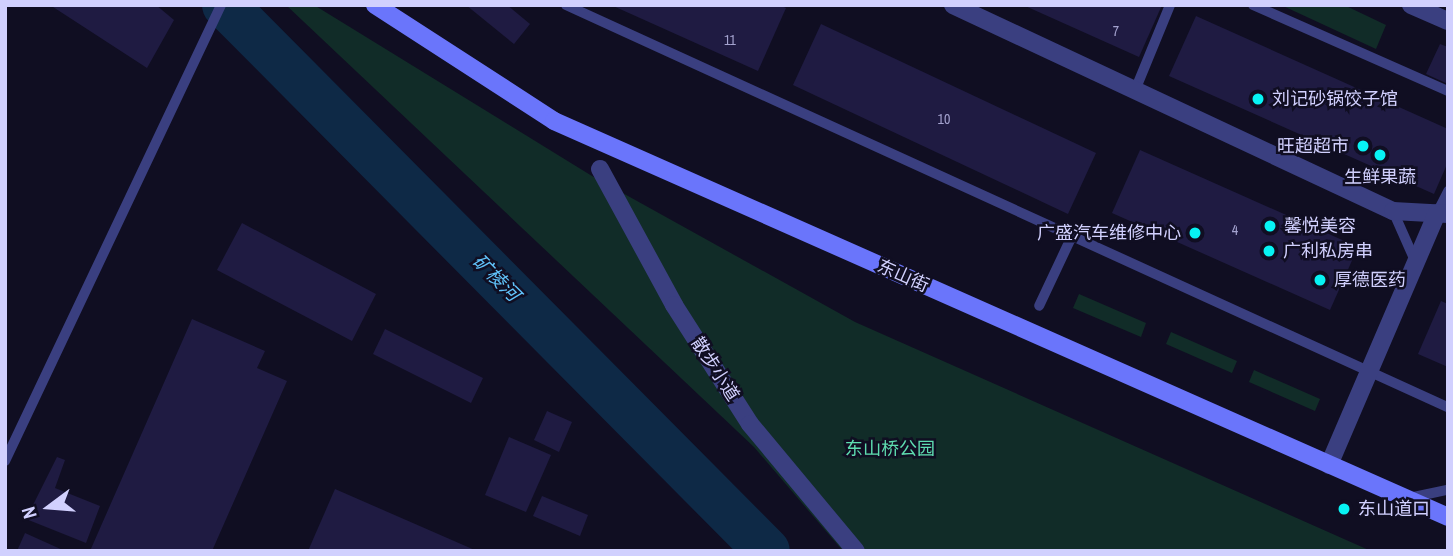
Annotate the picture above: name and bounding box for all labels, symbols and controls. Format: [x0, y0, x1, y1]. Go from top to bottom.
house number: 7 [1113, 23, 1119, 39]
house number: 11 [724, 32, 736, 48]
place label: 刘记砂锅饺子馆 [1272, 88, 1398, 110]
marker: 刘记砂锅饺子馆 [1250, 91, 1266, 107]
house number: 10 [938, 111, 950, 127]
place label: 旺超超市 [1277, 135, 1349, 157]
marker: 旺超超市 [1355, 138, 1371, 154]
marker: 生鲜果蔬 [1372, 147, 1388, 163]
place label: 生鲜果蔬 [1344, 166, 1416, 188]
place label: 馨悦美容 [1284, 215, 1356, 237]
marker: 馨悦美容 [1262, 218, 1278, 234]
place label: 广盛汽车维修中心 [1037, 222, 1181, 244]
house number: 4 [1232, 222, 1238, 238]
marker: 广盛汽车维修中心 [1187, 225, 1203, 241]
place label: 广利私房串 [1283, 240, 1373, 262]
marker: 广利私房串 [1261, 243, 1277, 259]
water label: 矿棱河 [468, 250, 524, 306]
street label: 东山街 [874, 255, 932, 297]
place label: 厚德医药 [1334, 269, 1406, 291]
marker: 厚德医药 [1312, 272, 1328, 288]
street label: 散步小道 [686, 333, 744, 405]
park label: 东山桥公园 [845, 438, 935, 460]
north arrow [14, 472, 84, 542]
place label: 东山道口 [1358, 498, 1430, 520]
marker: 东山道口 [1336, 501, 1352, 517]
text: N [15, 504, 43, 522]

